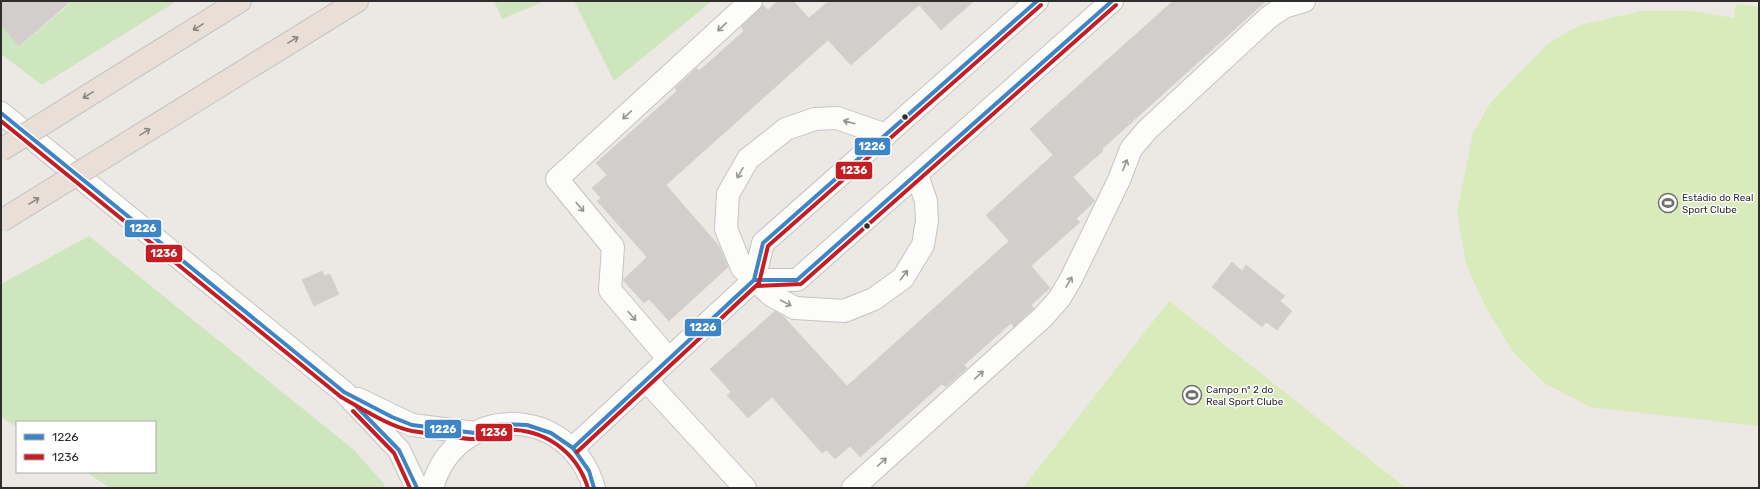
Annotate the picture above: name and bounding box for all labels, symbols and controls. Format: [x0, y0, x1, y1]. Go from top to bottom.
one-way arrow [192, 23, 204, 31]
one-way arrow [717, 23, 727, 32]
one-way arrow [287, 36, 299, 44]
one-way arrow [82, 92, 94, 100]
one-way arrow [621, 111, 632, 120]
unlabelled marker [900, 112, 910, 122]
one-way arrow [843, 118, 856, 125]
one-way arrow [139, 128, 150, 137]
line badge: 1226 [854, 137, 891, 156]
text: 1226 [859, 140, 885, 153]
one-way arrow [1121, 160, 1129, 172]
line badge: 1236 [835, 161, 873, 180]
text: 1236 [840, 164, 868, 177]
one-way arrow [736, 167, 744, 179]
sports icon: Estádio do Real Sport Clube [1657, 192, 1679, 214]
place label: Estádio do Real Sport Clube [1682, 192, 1753, 216]
one-way arrow [28, 197, 39, 205]
one-way arrow [576, 201, 585, 212]
line badge: 1226 [124, 219, 162, 238]
unlabelled marker [862, 221, 872, 231]
text: 1226 [130, 222, 156, 235]
line badge: 1236 [145, 244, 183, 263]
text: 1236 [150, 247, 178, 260]
one-way arrow [900, 269, 908, 280]
one-way arrow [1065, 276, 1073, 288]
one-way arrow [780, 300, 792, 307]
one-way arrow [628, 311, 637, 322]
line badge: 1226 [684, 318, 722, 337]
text: 1226 [690, 321, 716, 334]
one-way arrow [973, 371, 983, 380]
sports icon: Campo nº 2 do Real Sport Clube [1181, 384, 1203, 406]
place label: Campo nº 2 do Real Sport Clube [1206, 384, 1284, 408]
line badge: 1226 [424, 419, 462, 439]
legend [16, 421, 156, 473]
text: 1226 [430, 423, 456, 436]
line badge: 1236 [475, 423, 513, 442]
text: 1236 [480, 426, 508, 439]
text: 1226 [52, 430, 78, 444]
text: 1236 [52, 450, 79, 464]
one-way arrow [877, 457, 887, 467]

